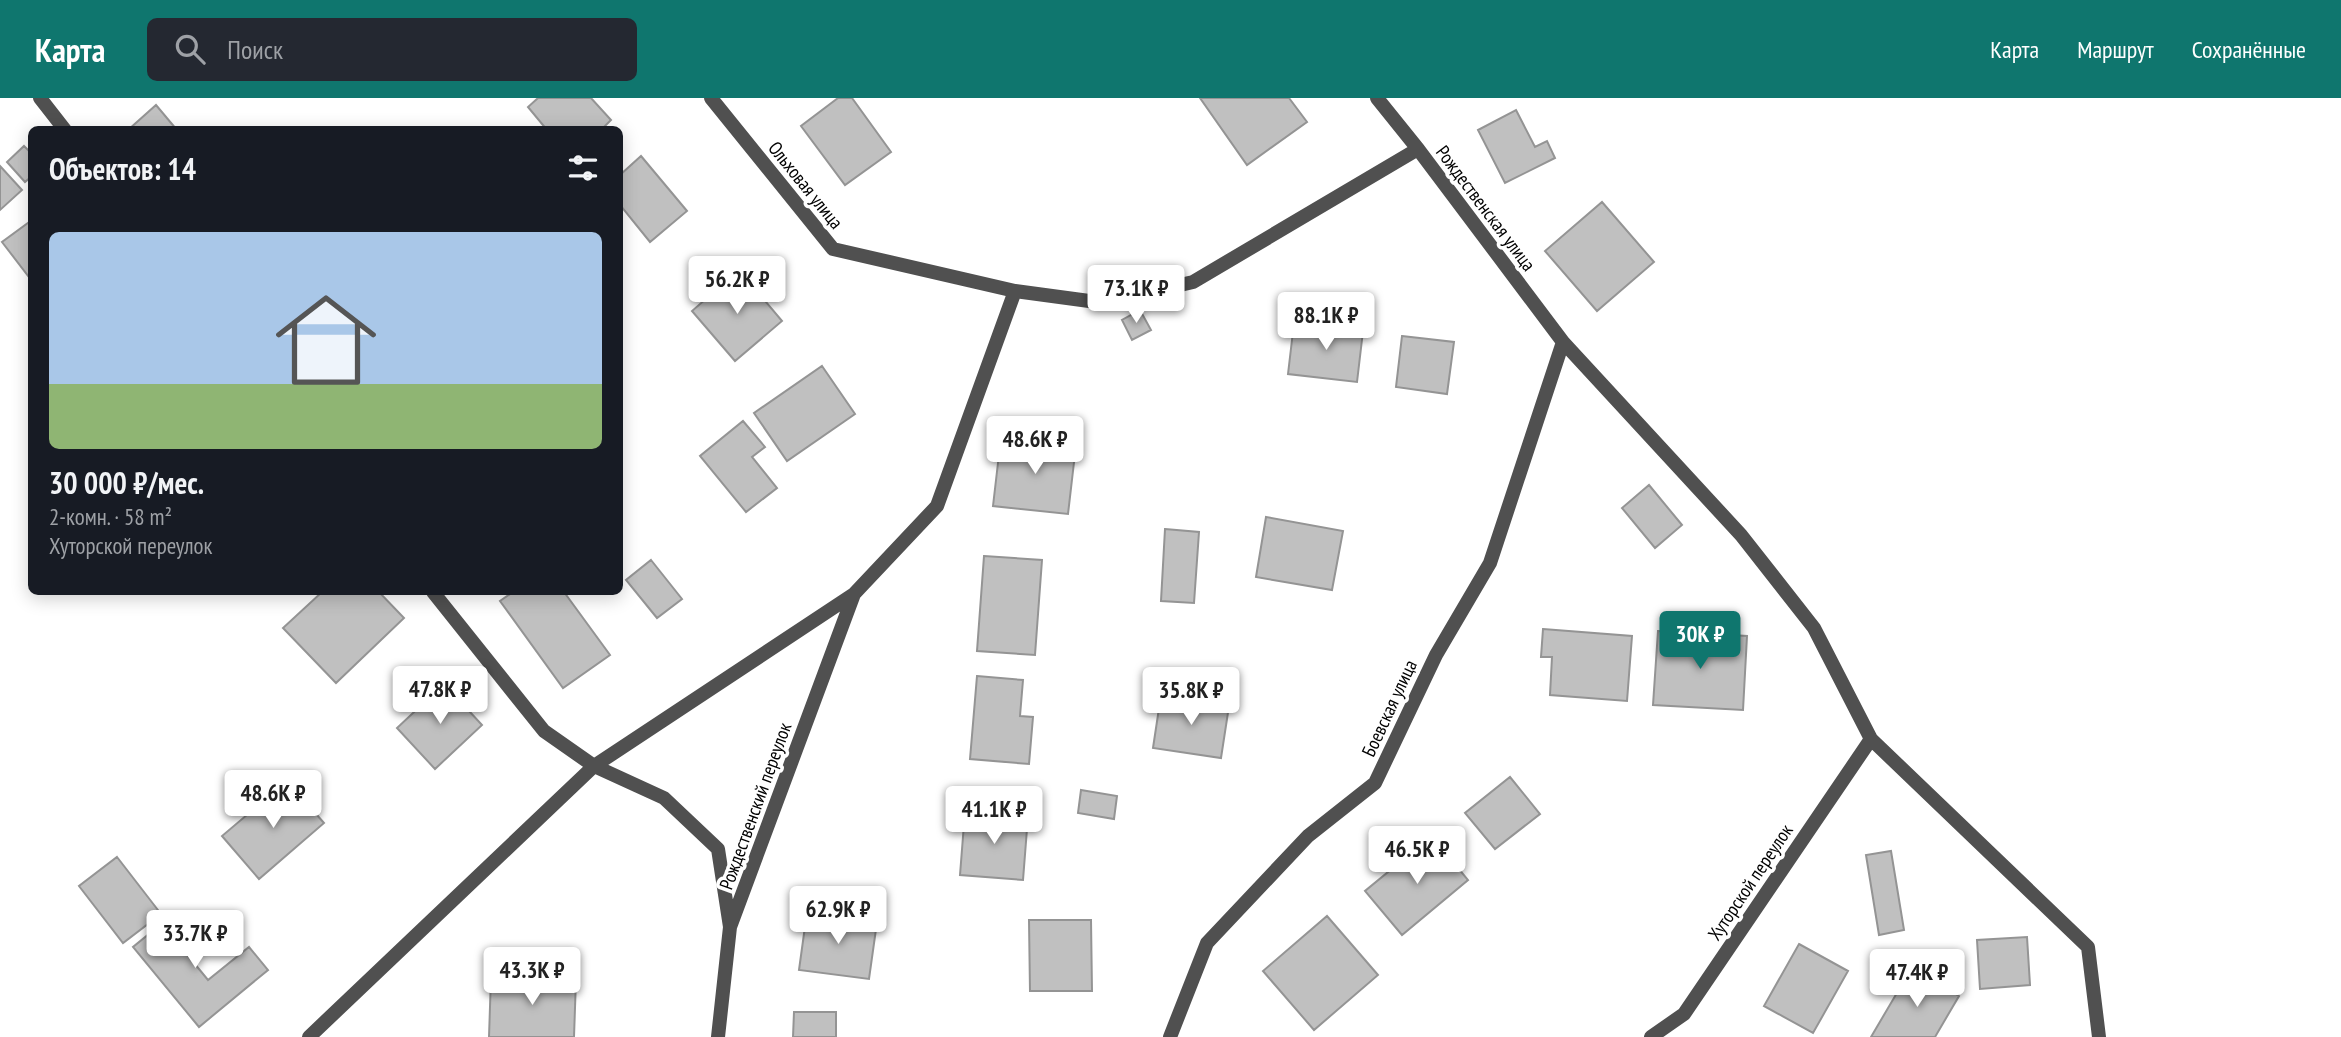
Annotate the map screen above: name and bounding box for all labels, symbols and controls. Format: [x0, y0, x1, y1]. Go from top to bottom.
search box [147, 18, 637, 81]
text: Карта [35, 28, 105, 71]
icon: search [171, 30, 209, 68]
text: Поиск [227, 33, 283, 66]
text: Карта [1990, 34, 2039, 65]
text: Маршрут [2077, 34, 2154, 65]
text: Сохранённые [2192, 34, 2306, 65]
street label: Ольховая улица [763, 136, 849, 234]
street label: Рождественская улица [1431, 140, 1541, 276]
text: Объектов: 14 [49, 149, 196, 188]
icon: filters [564, 149, 602, 187]
pin: 56.2K ₽ [672, 256, 802, 316]
text: 56.2K ₽ [705, 264, 769, 293]
pin: 73.1K ₽ [1071, 266, 1201, 325]
text: 73.1K ₽ [1104, 273, 1168, 302]
icon: home [263, 277, 389, 403]
pin: 88.1K ₽ [1261, 292, 1391, 352]
text: 88.1K ₽ [1294, 300, 1358, 329]
pin: 48.6K ₽ [970, 416, 1100, 476]
text: 48.6K ₽ [1003, 424, 1067, 453]
text: 30 000 ₽/мес. [49, 463, 204, 502]
text: 2-комн. · 58 m² [49, 502, 172, 531]
text: Хуторской переулок [49, 531, 212, 560]
pin: 30K ₽ [1651, 612, 1749, 671]
text: 30K ₽ [1675, 619, 1725, 648]
street label: Боевская улица [1356, 656, 1422, 760]
pin: 47.8K ₽ [375, 666, 505, 726]
pin: 35.8K ₽ [1126, 668, 1256, 727]
text: 47.8K ₽ [409, 674, 471, 703]
text: 35.8K ₽ [1159, 675, 1223, 704]
street label: Рождественский переулок [714, 719, 797, 893]
pin: 48.6K ₽ [208, 770, 338, 830]
text: 48.6K ₽ [241, 778, 305, 807]
pin: 41.1K ₽ [929, 786, 1059, 846]
text: 41.1K ₽ [962, 794, 1026, 823]
street label: Хуторской переулок [1702, 819, 1798, 945]
pin: 46.5K ₽ [1352, 826, 1482, 886]
text: 46.5K ₽ [1385, 834, 1449, 863]
pin: 62.9K ₽ [773, 886, 903, 946]
text: 62.9K ₽ [806, 894, 870, 923]
pin: 33.7K ₽ [130, 910, 260, 970]
text: 33.7K ₽ [163, 918, 227, 947]
pin: 43.3K ₽ [467, 948, 597, 1007]
pin: 47.4K ₽ [1852, 950, 1982, 1009]
text: 43.3K ₽ [500, 955, 564, 984]
text: 47.4K ₽ [1886, 957, 1948, 986]

